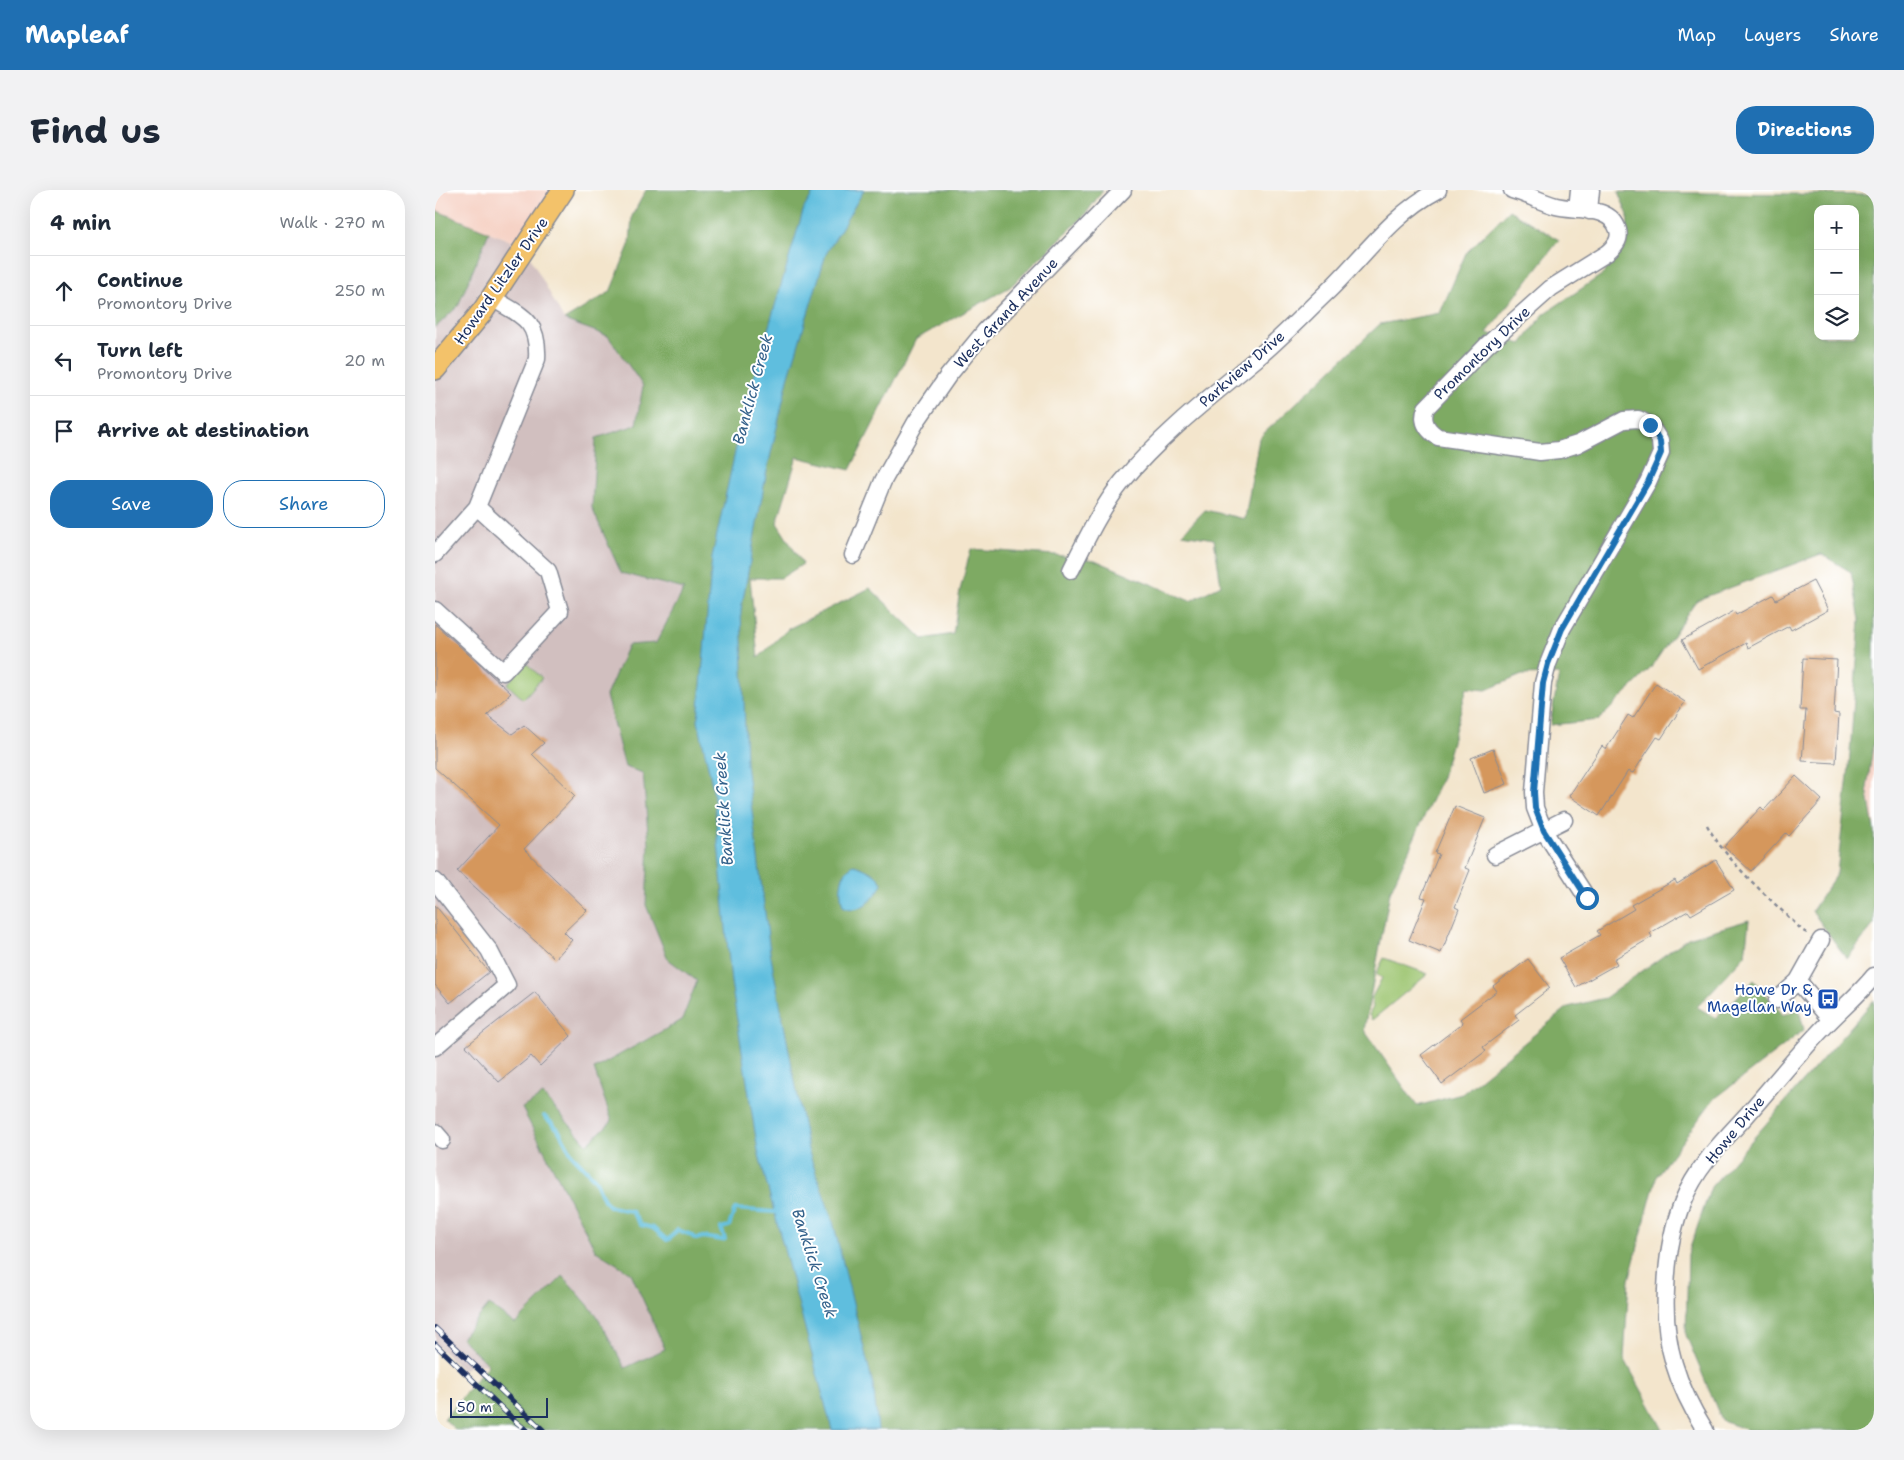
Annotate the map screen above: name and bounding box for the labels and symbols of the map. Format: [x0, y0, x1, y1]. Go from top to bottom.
street label: Howard Litzler Drive [449, 213, 553, 349]
street label: West Grand Avenue [949, 253, 1063, 373]
street label: Promontory Drive [1429, 302, 1535, 404]
street label: Parkview Drive [1195, 326, 1289, 412]
water label: Banklick Creek [728, 331, 777, 447]
route end [1639, 414, 1662, 437]
water label: Banklick Creek [709, 751, 738, 866]
route start [1576, 887, 1599, 910]
place label: Howe Dr & Magellan Way [1707, 980, 1813, 1017]
bus stop icon: Howe Dr & Magellan Way [1816, 987, 1840, 1011]
street label: Howe Drive [1701, 1092, 1769, 1168]
water label: Banklick Creek [787, 1206, 842, 1321]
scale bar [450, 1395, 547, 1418]

